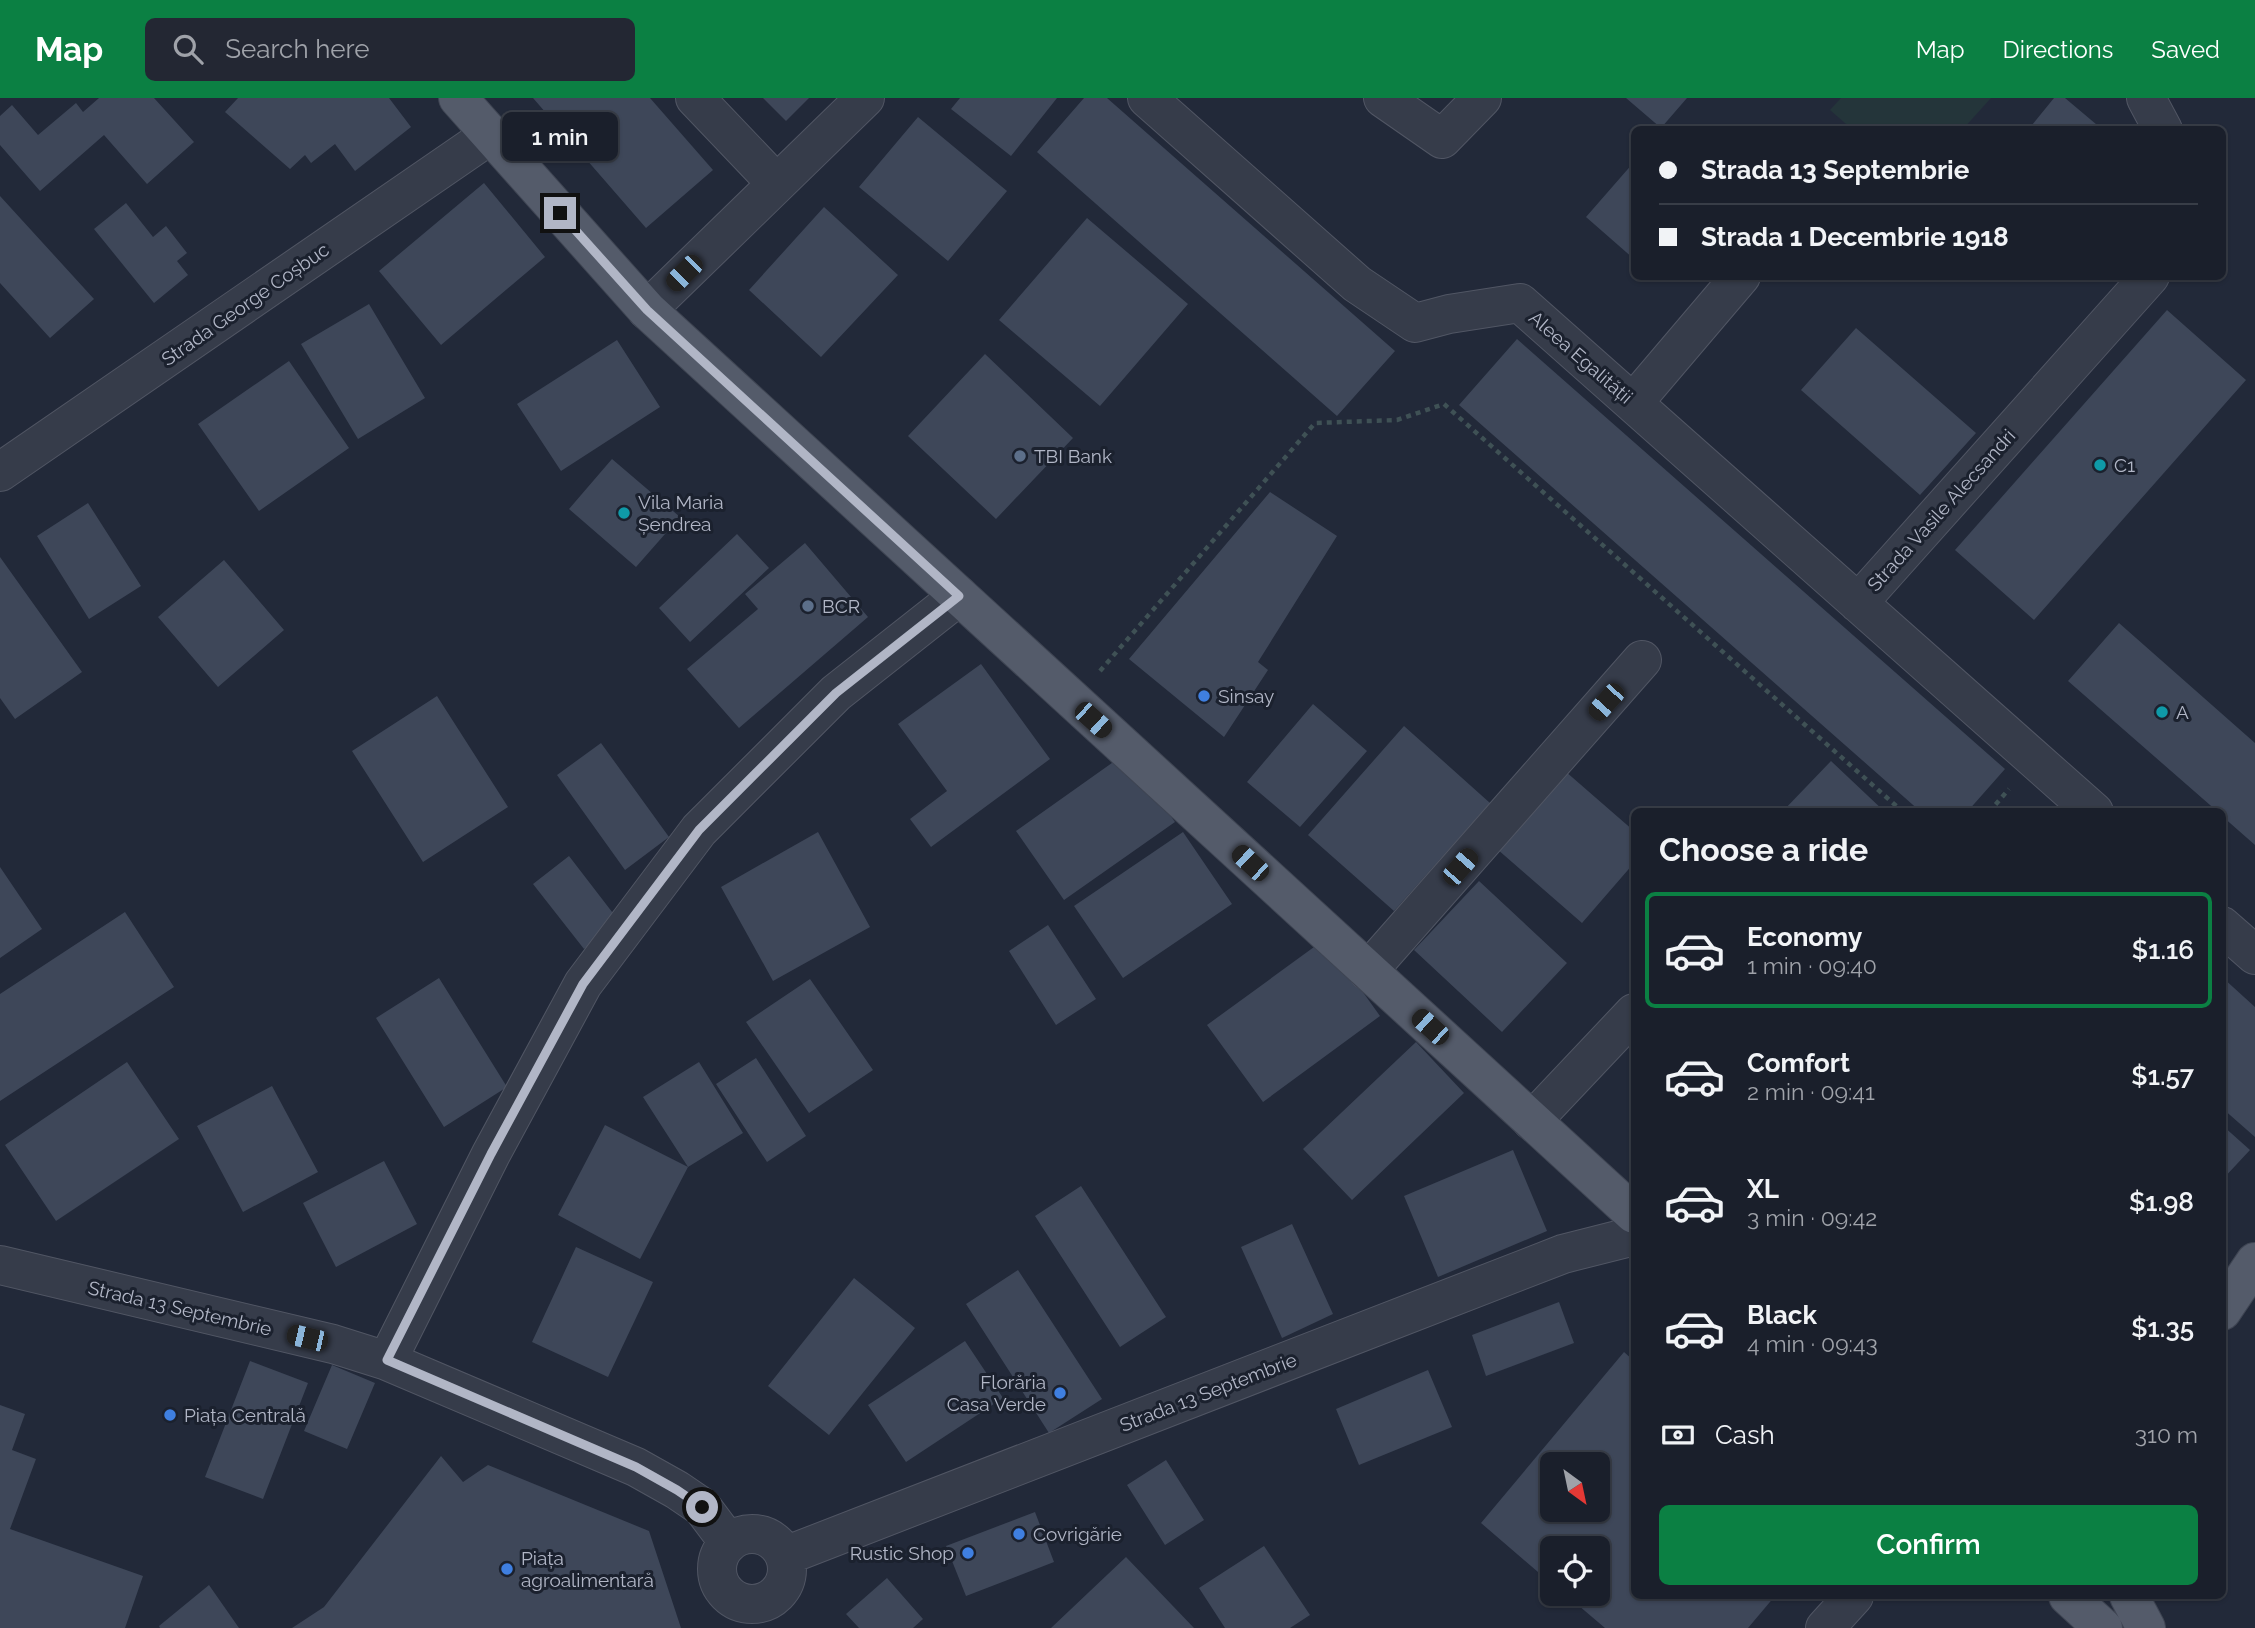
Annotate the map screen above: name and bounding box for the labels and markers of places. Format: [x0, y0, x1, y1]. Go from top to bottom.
place label: TBI Bank [1034, 445, 1112, 467]
marker: TBI Bank [1012, 448, 1028, 464]
place label: C1 [2114, 454, 2135, 476]
marker: C1 [2092, 457, 2108, 473]
place label: Vila Maria Șendrea [638, 491, 724, 535]
marker: Vila Maria Șendrea [616, 505, 632, 521]
place label: BCR [822, 595, 860, 617]
marker: BCR [800, 598, 816, 614]
place label: Sinsay [1218, 685, 1274, 707]
marker: Sinsay [1196, 688, 1212, 704]
place label: A [2176, 701, 2189, 723]
marker: A [2154, 704, 2170, 720]
place label: Florăria Casa Verde [947, 1371, 1046, 1415]
marker: Florăria Casa Verde [1052, 1385, 1068, 1401]
place label: Piața Centrală [184, 1404, 306, 1426]
marker: Piața Centrală [162, 1407, 178, 1423]
place label: Covrigărie [1033, 1523, 1122, 1545]
marker: Covrigărie [1011, 1526, 1027, 1542]
place label: Rustic Shop [850, 1542, 954, 1564]
marker: Rustic Shop [960, 1545, 976, 1561]
place label: Piața agroalimentară [521, 1547, 654, 1591]
marker: Piața agroalimentară [499, 1561, 515, 1577]

